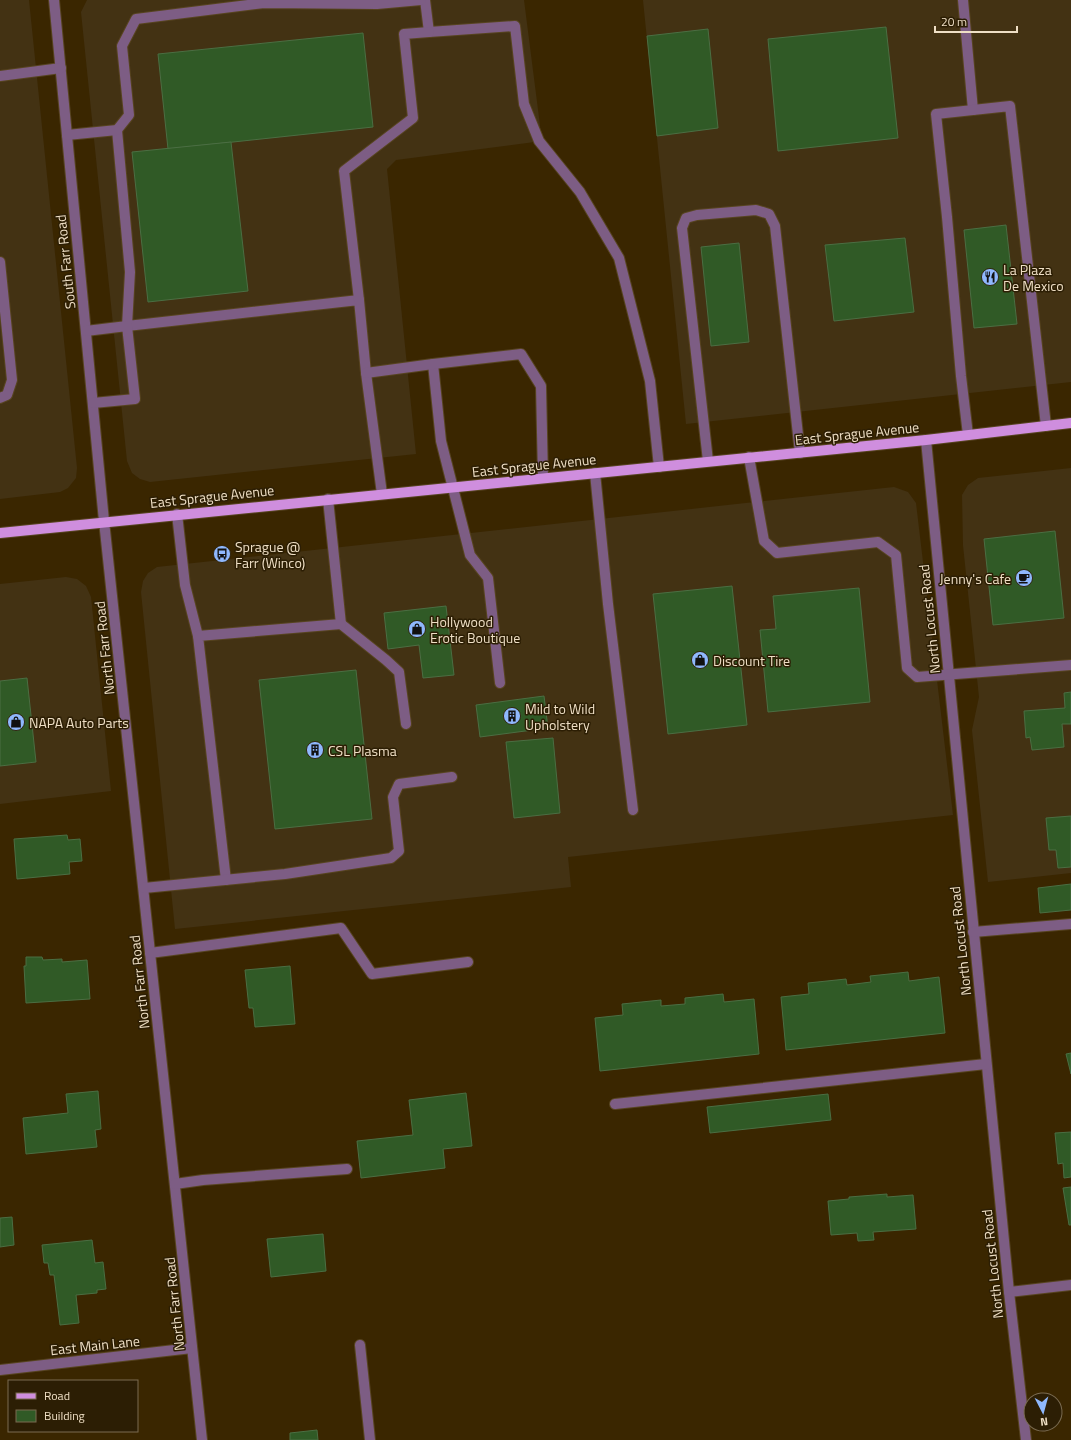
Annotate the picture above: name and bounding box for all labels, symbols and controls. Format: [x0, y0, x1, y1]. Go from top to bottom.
scale bar [935, 8, 1017, 34]
text: 20 m [941, 12, 967, 31]
street label: South Farr Road [50, 214, 80, 310]
place label: La Plaza De Mexico [1003, 259, 1064, 296]
restaurant icon: La Plaza De Mexico [980, 267, 1000, 287]
street label: East Sprague Avenue [794, 416, 920, 450]
street label: East Sprague Avenue [471, 448, 597, 482]
street label: East Sprague Avenue [149, 479, 275, 513]
place label: Sprague @ Farr (Winco) [235, 536, 305, 573]
bus stop icon: Sprague @ Farr (Winco) [212, 544, 232, 564]
street label: North Locust Road [913, 563, 945, 675]
place label: Jenny's Cafe [940, 568, 1011, 589]
cafe icon: Jenny's Cafe [1014, 568, 1034, 588]
street label: North Farr Road [89, 600, 119, 696]
place label: Hollywood Erotic Boutique [430, 611, 520, 648]
shop icon: Hollywood Erotic Boutique [407, 619, 427, 639]
shop icon: Discount Tire [690, 650, 710, 670]
place label: Discount Tire [713, 650, 790, 671]
place label: Mild to Wild Upholstery [525, 698, 595, 735]
building icon: Mild to Wild Upholstery [502, 706, 522, 726]
shop icon: NAPA Auto Parts [6, 712, 26, 732]
place label: NAPA Auto Parts [29, 712, 129, 733]
building icon: CSL Plasma [305, 740, 325, 760]
place label: CSL Plasma [328, 740, 397, 761]
street label: North Locust Road [944, 885, 976, 997]
street label: North Farr Road [124, 934, 154, 1030]
street label: North Locust Road [976, 1208, 1008, 1320]
street label: North Farr Road [159, 1256, 189, 1352]
street label: East Main Lane [49, 1330, 141, 1360]
legend [8, 1380, 138, 1432]
text: Road [44, 1386, 70, 1405]
north arrow [1023, 1392, 1063, 1432]
text: Building [44, 1406, 85, 1425]
text: N [1039, 1414, 1049, 1430]

